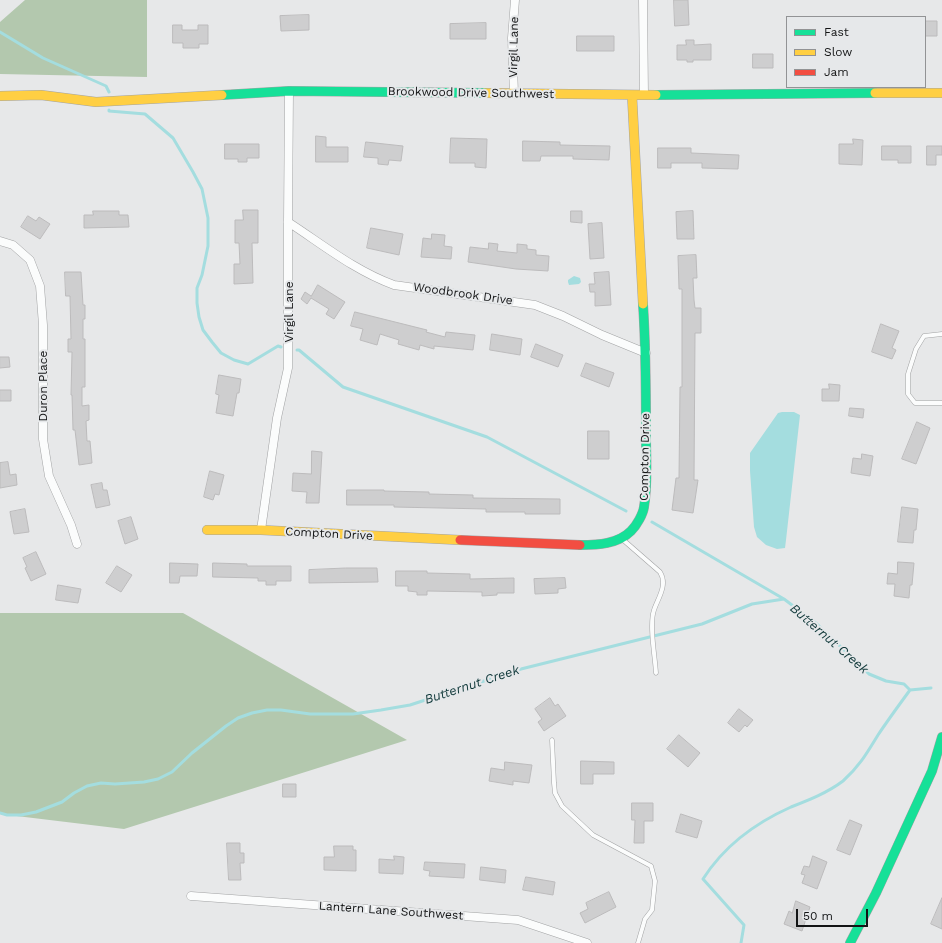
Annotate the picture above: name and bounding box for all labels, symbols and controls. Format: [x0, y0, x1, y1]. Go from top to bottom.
street label: Virgil Lane [506, 16, 522, 78]
legend [786, 16, 926, 88]
text: Fast [824, 25, 849, 39]
text: Slow [824, 45, 852, 59]
text: Jam [824, 65, 849, 79]
street label: Brookwood Drive Southwest [388, 84, 554, 102]
street label: Woodbrook Drive [412, 280, 514, 308]
street label: Virgil Lane [282, 281, 296, 343]
street label: Duron Place [36, 351, 50, 421]
street label: Compton Drive [637, 413, 653, 501]
street label: Compton Drive [285, 525, 373, 543]
water label: Butternut Creek [787, 601, 871, 677]
water label: Butternut Creek [423, 662, 521, 708]
street label: Lantern Lane Southwest [318, 899, 464, 923]
scale bar [798, 901, 870, 927]
text: 50 m [803, 909, 833, 923]

